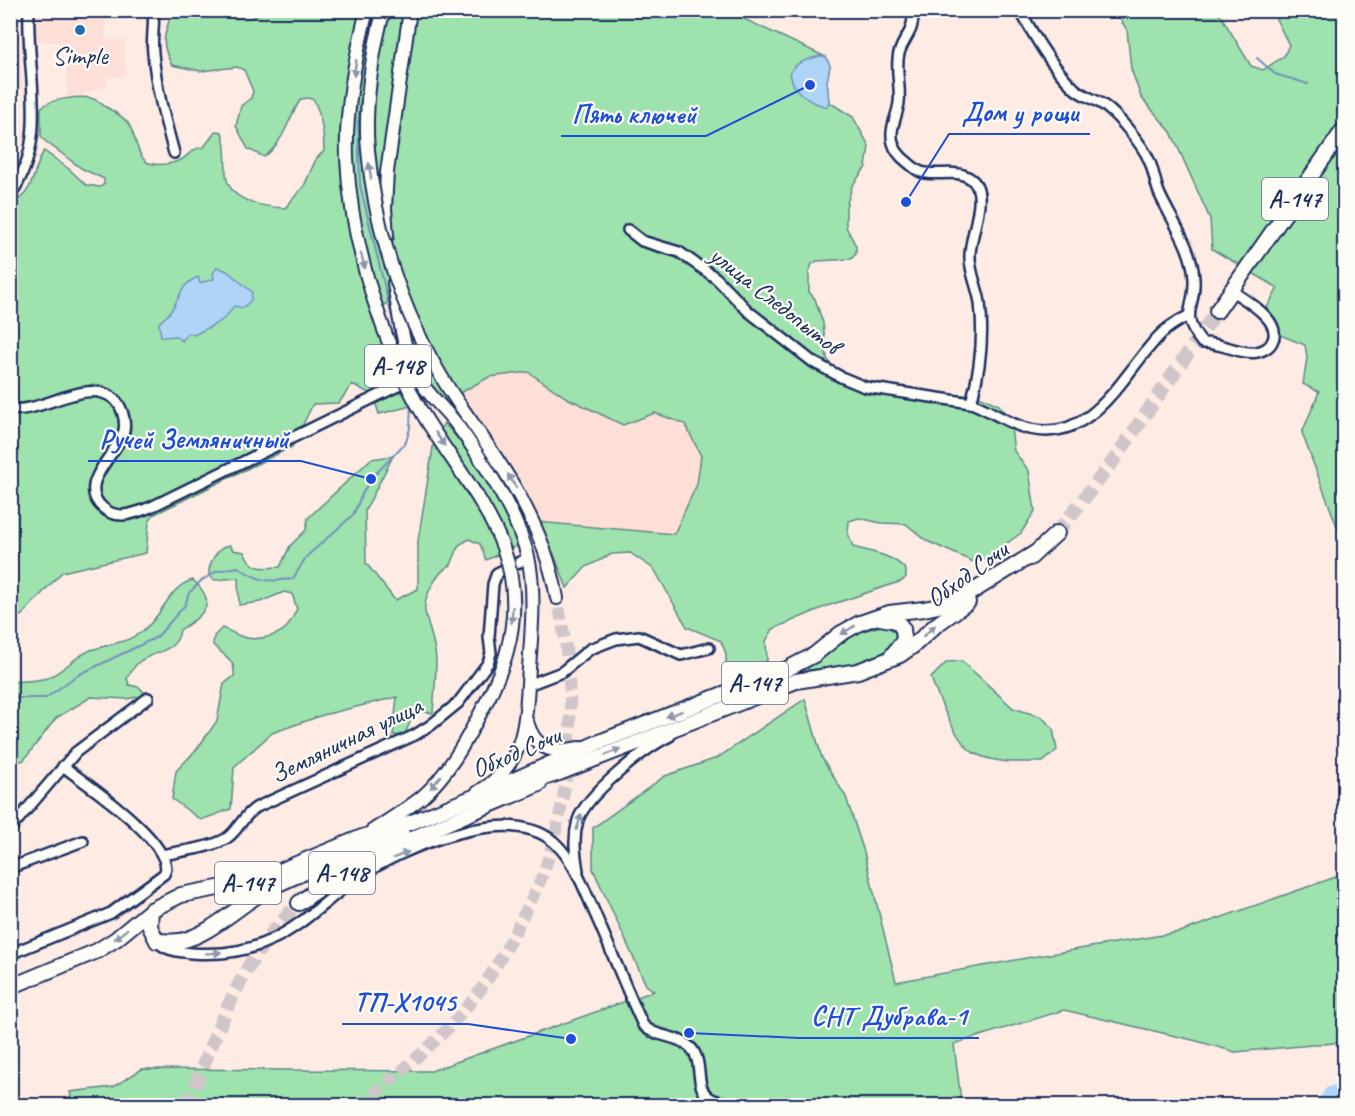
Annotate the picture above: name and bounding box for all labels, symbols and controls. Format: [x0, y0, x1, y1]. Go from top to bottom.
marker: Simple [73, 23, 87, 37]
place label: Simple [52, 39, 109, 72]
one-way arrow [350, 58, 359, 77]
callout: Дом у рощи [949, 89, 1090, 134]
callout: Пять ключей [561, 91, 706, 136]
text: Дом у рощи [962, 95, 1080, 129]
text: Пять ключей [572, 97, 699, 131]
one-way arrow [366, 161, 375, 180]
road number: А-147 [1262, 178, 1328, 220]
street label: улица Следопытов [701, 237, 851, 364]
one-way arrow [359, 252, 369, 270]
road number: А-148 [365, 345, 431, 387]
callout: Ручей Земляничный [88, 416, 301, 461]
text: Ручей Земляничный [99, 422, 291, 456]
one-way arrow [434, 431, 445, 447]
one-way arrow [507, 473, 518, 489]
street label: Обход Сочи [920, 532, 1017, 615]
one-way arrow [508, 605, 517, 624]
one-way arrow [840, 624, 856, 635]
one-way arrow [922, 624, 937, 638]
road number: А-147 [722, 662, 788, 704]
street label: Земляничная улица [265, 688, 429, 791]
one-way arrow [664, 709, 682, 719]
street label: Обход Сочи [467, 718, 568, 785]
one-way arrow [605, 746, 623, 756]
one-way arrow [430, 774, 443, 789]
one-way arrow [575, 813, 584, 831]
one-way arrow [392, 850, 410, 860]
road number: А-148 [309, 852, 375, 894]
road number: А-147 [215, 862, 281, 904]
one-way arrow [113, 928, 129, 941]
one-way arrow [203, 948, 222, 957]
callout: ТП-Х1045 [342, 979, 468, 1024]
text: ТП-Х1045 [354, 985, 458, 1019]
callout: СНТ Дубрава-1 [799, 993, 979, 1038]
text: СНТ Дубрава-1 [811, 999, 970, 1033]

